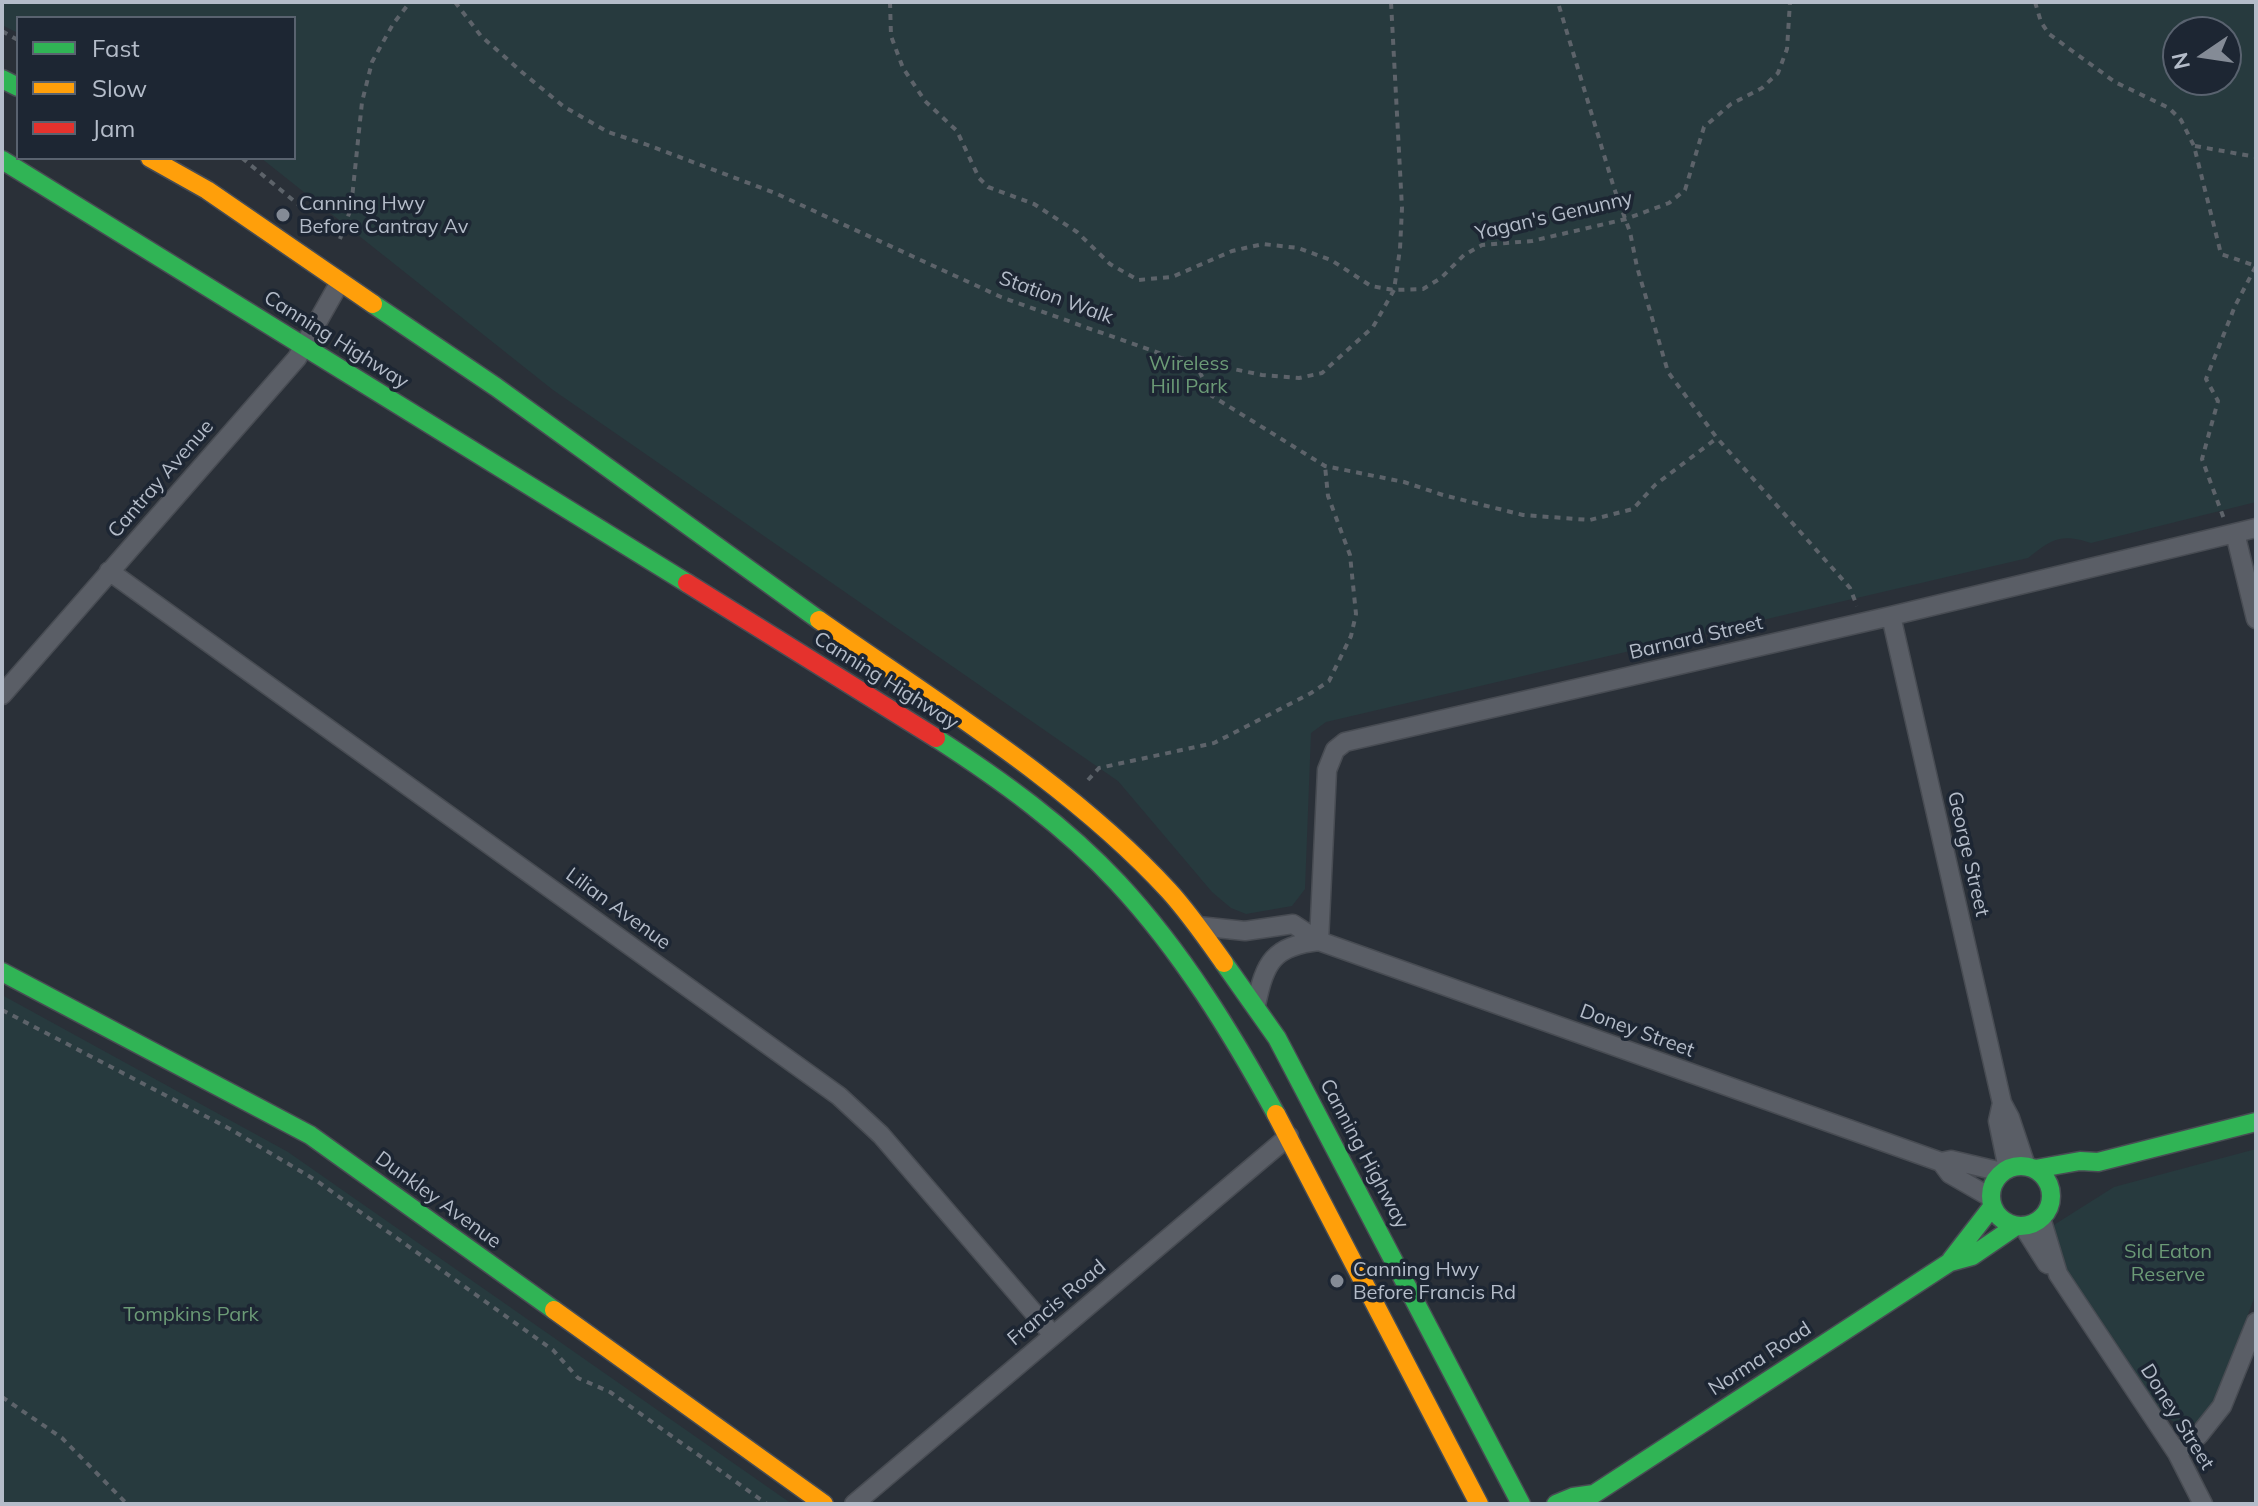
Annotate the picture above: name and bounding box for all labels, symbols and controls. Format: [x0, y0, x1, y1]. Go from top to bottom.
legend [16, 16, 296, 160]
north arrow [2162, 16, 2242, 96]
text: Fast [92, 33, 140, 63]
text: N [2165, 50, 2196, 72]
text: Slow [92, 73, 147, 103]
text: Jam [92, 113, 135, 143]
street label: Yagan's Genunny [1473, 186, 1635, 246]
place label: Canning Hwy Before Cantray Av [299, 192, 468, 239]
marker: Canning Hwy Before Cantray Av [274, 206, 292, 224]
street label: Station Walk [996, 266, 1116, 330]
street label: Canning Highway [259, 286, 413, 394]
park label: Wireless Hill Park [1149, 352, 1229, 399]
street label: Cantray Avenue [103, 415, 219, 543]
street label: Barnard Street [1627, 611, 1765, 665]
street label: Canning Highway [809, 627, 963, 735]
street label: George Street [1942, 789, 1994, 919]
street label: Lilian Avenue [561, 863, 675, 955]
street label: Doney Street [1577, 999, 1697, 1063]
street label: Canning Highway [1314, 1075, 1414, 1233]
street label: Dunkley Avenue [370, 1146, 506, 1254]
park label: Sid Eaton Reserve [2124, 1240, 2212, 1287]
street label: Francis Road [1003, 1255, 1111, 1351]
place label: Canning Hwy Before Francis Rd [1353, 1258, 1516, 1305]
marker: Canning Hwy Before Francis Rd [1328, 1272, 1346, 1290]
park label: Tompkins Park [123, 1303, 259, 1327]
street label: Norma Road [1704, 1317, 1816, 1401]
street label: Doney Street [2135, 1360, 2219, 1474]

